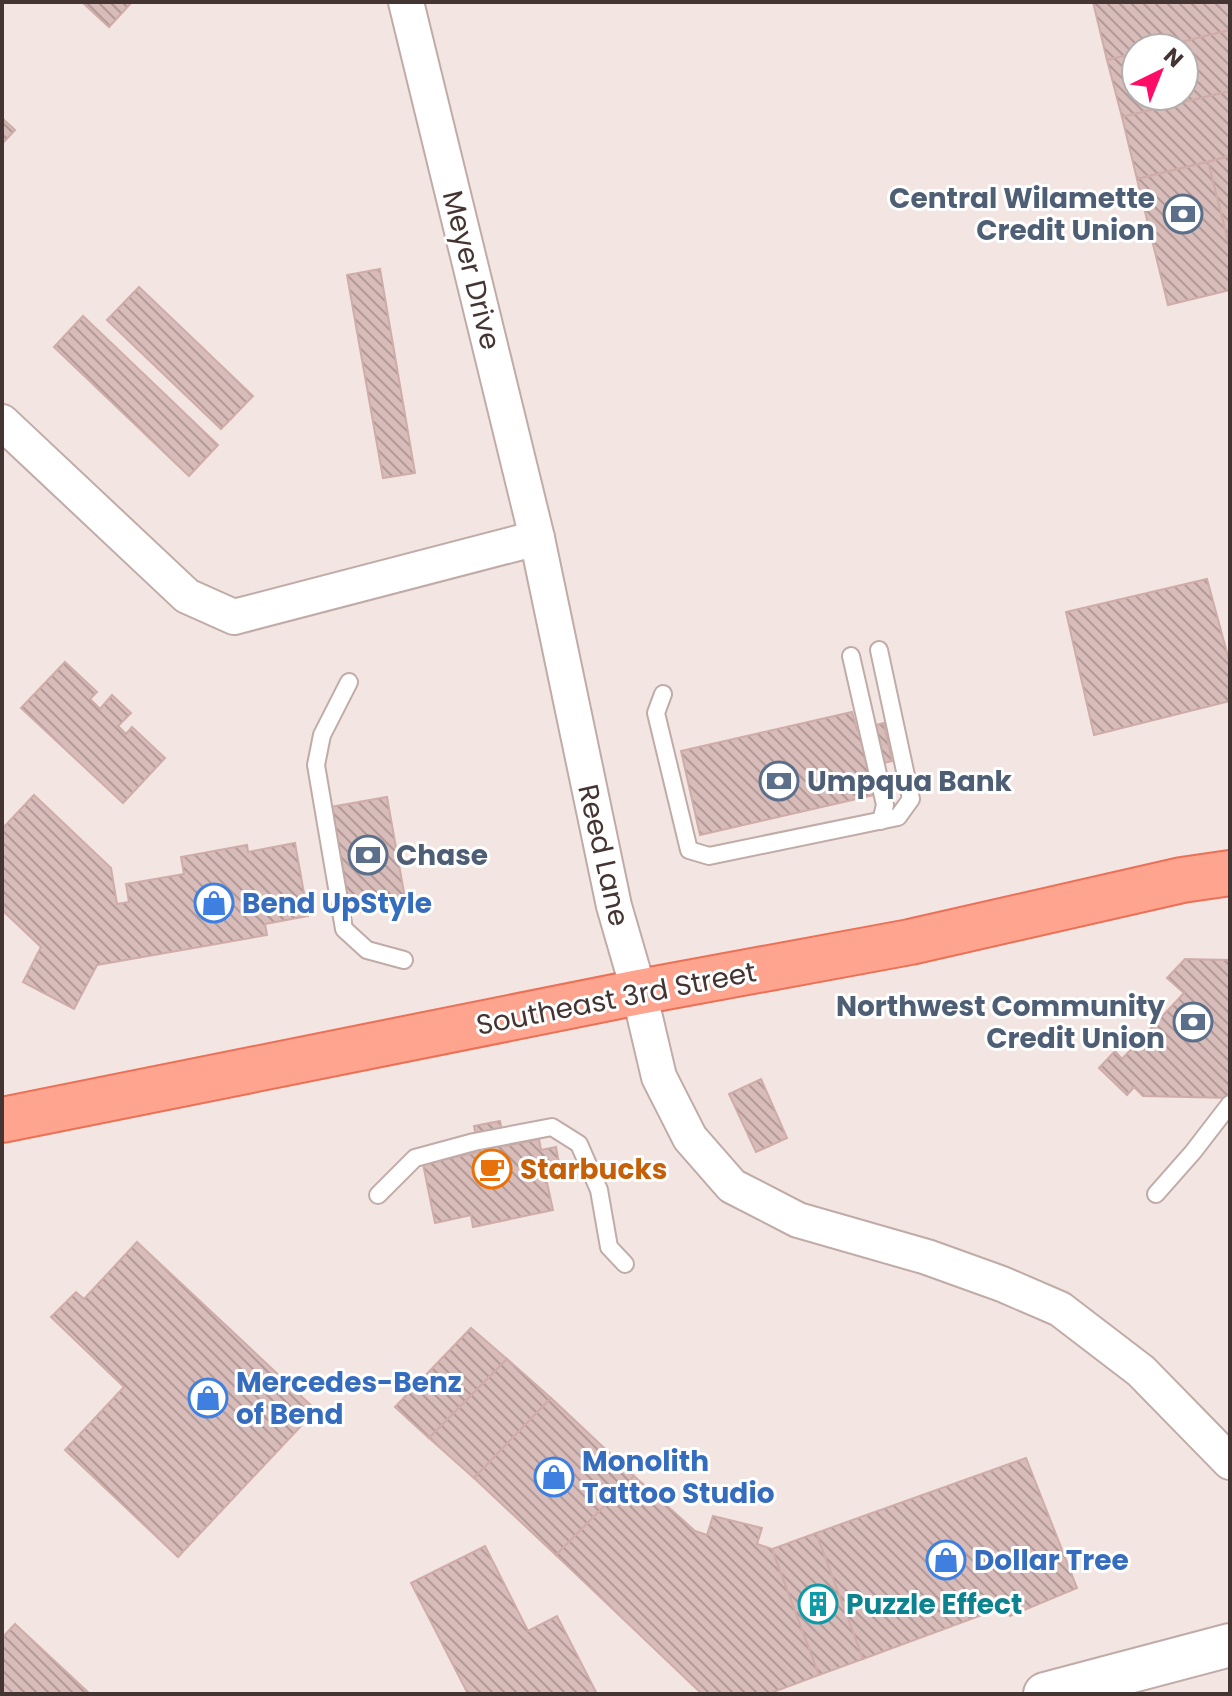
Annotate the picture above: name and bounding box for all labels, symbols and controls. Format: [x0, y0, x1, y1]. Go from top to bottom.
north arrow [1120, 32, 1200, 112]
text: N [1157, 41, 1190, 75]
place label: Central Wilamette Credit Union [889, 179, 1155, 250]
street label: Meyer Drive [433, 186, 510, 354]
bank icon: Central Wilamette Credit Union [1162, 193, 1204, 235]
bank icon: Umpqua Bank [758, 760, 800, 802]
place label: Umpqua Bank [807, 762, 1013, 801]
street label: Reed Lane [568, 780, 639, 930]
bank icon: Chase [347, 834, 389, 876]
place label: Chase [396, 836, 488, 875]
shop icon: Bend UpStyle [193, 882, 235, 924]
place label: Bend UpStyle [242, 884, 432, 923]
street label: Southeast 3rd Street [473, 952, 759, 1045]
place label: Northwest Community Credit Union [836, 987, 1165, 1058]
bank icon: Northwest Community Credit Union [1172, 1001, 1214, 1043]
cafe icon: Starbucks [471, 1148, 513, 1190]
place label: Starbucks [520, 1150, 667, 1189]
place label: Mercedes-Benz of Bend [236, 1363, 462, 1434]
shop icon: Mercedes-Benz of Bend [187, 1377, 229, 1419]
place label: Monolith Tattoo Studio [582, 1442, 775, 1513]
shop icon: Monolith Tattoo Studio [533, 1456, 575, 1498]
shop icon: Dollar Tree [925, 1539, 967, 1581]
place label: Dollar Tree [974, 1541, 1129, 1580]
building icon: Puzzle Effect [797, 1583, 839, 1625]
place label: Puzzle Effect [846, 1585, 1022, 1624]

